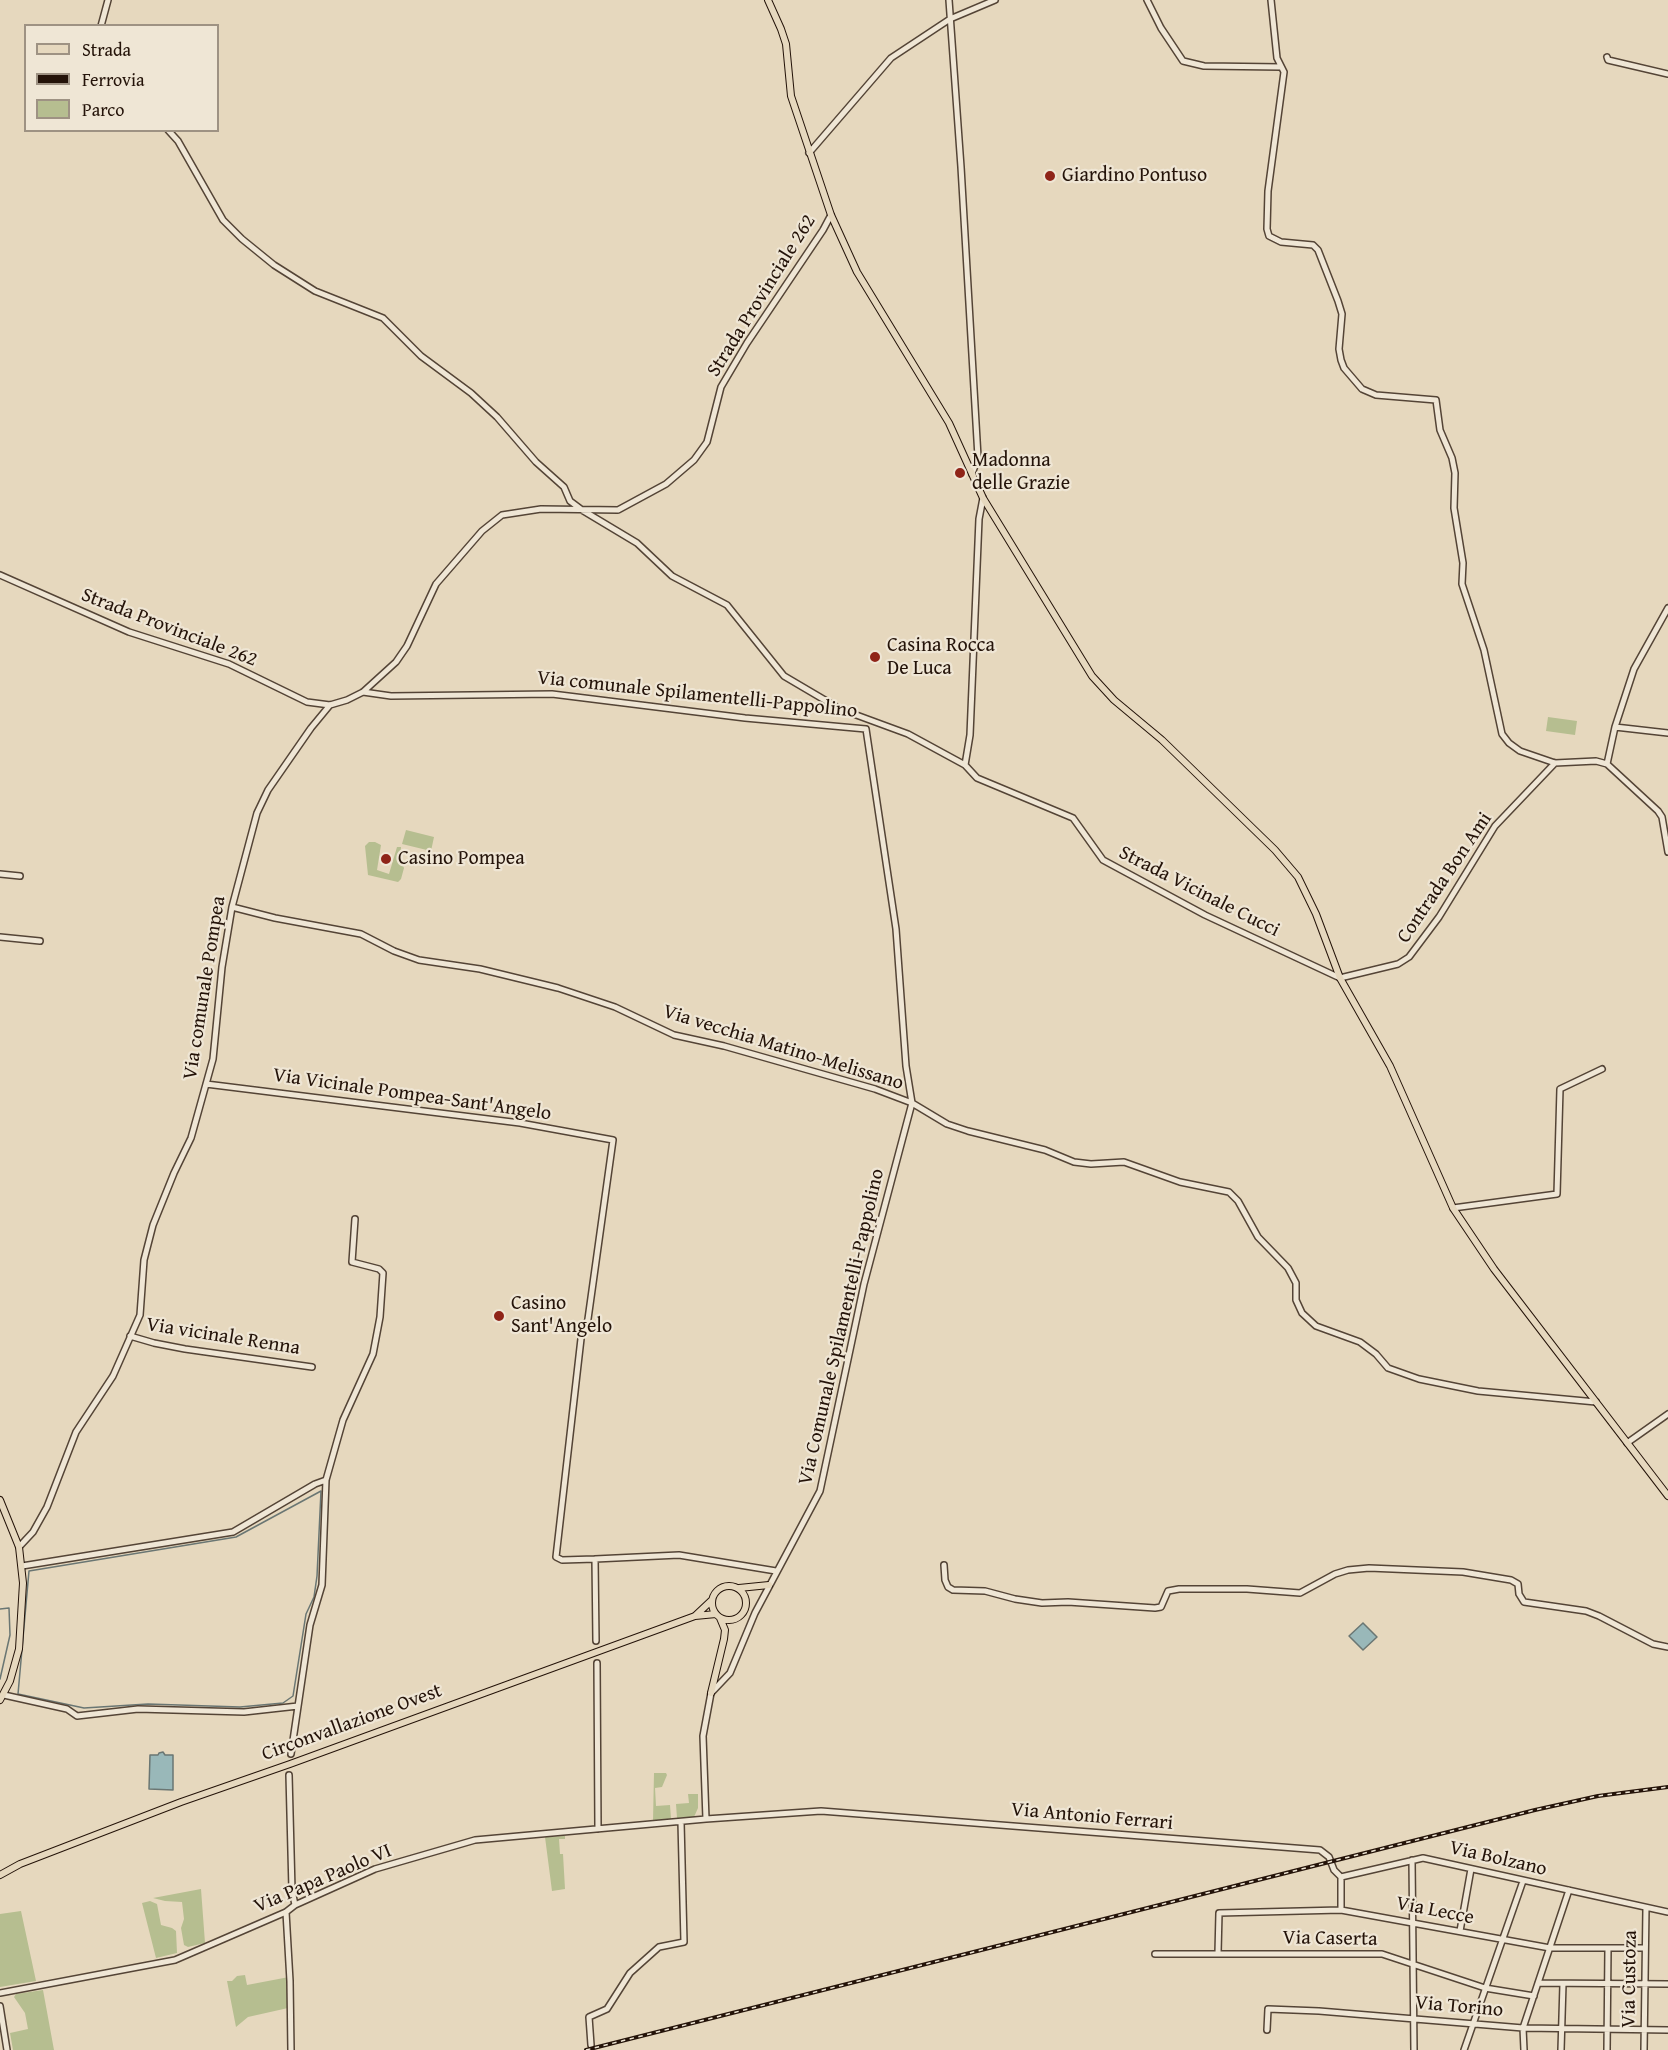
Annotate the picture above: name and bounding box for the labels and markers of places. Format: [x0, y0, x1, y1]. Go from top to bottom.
place label: Giardino Pontuso [1062, 164, 1207, 188]
marker: Giardino Pontuso [1043, 169, 1057, 183]
place label: Madonna delle Grazie [972, 449, 1070, 496]
marker: Madonna delle Grazie [953, 466, 967, 480]
place label: Casina Rocca De Luca [887, 634, 995, 681]
marker: Casina Rocca De Luca [868, 650, 882, 664]
place label: Casino Pompea [398, 847, 525, 871]
marker: Casino Pompea [379, 852, 393, 866]
place label: Casino Sant'Angelo [511, 1292, 612, 1339]
marker: Casino Sant'Angelo [492, 1309, 506, 1323]

